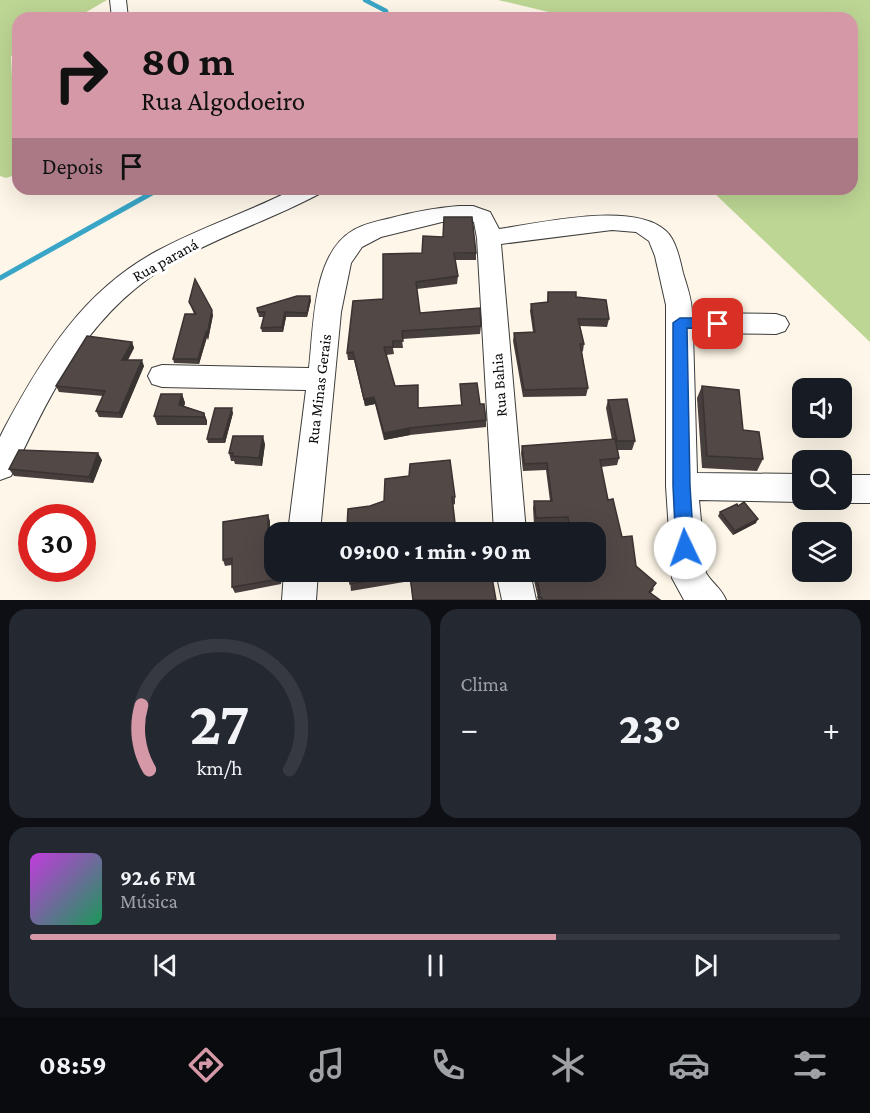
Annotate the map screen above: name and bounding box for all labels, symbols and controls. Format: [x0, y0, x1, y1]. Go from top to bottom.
icon: right [42, 36, 120, 114]
text: 80 m [141, 37, 235, 84]
text: Rua Algodoeiro [141, 86, 305, 116]
icon: arrive [115, 150, 148, 183]
text: Depois [42, 154, 103, 179]
street label: Rua paraná [129, 235, 202, 286]
pin [692, 298, 743, 349]
icon: arrive [701, 307, 734, 340]
street label: Rua Minas Gerais [304, 333, 334, 445]
street label: Rua Bahia [488, 352, 510, 417]
map controls [792, 378, 852, 582]
button: sound [792, 378, 852, 438]
button: search [792, 450, 852, 510]
speed limit sign: 30 [18, 504, 96, 582]
position arrow [653, 516, 717, 580]
button: layers [792, 522, 852, 582]
text: 09:00 · 1 min · 90 m [339, 539, 531, 564]
text: Clima [461, 673, 508, 695]
text: 27 [189, 688, 250, 757]
text: 23° [619, 703, 682, 753]
text: − [461, 710, 478, 747]
text: + [823, 710, 840, 747]
text: km/h [197, 757, 243, 781]
text: 92.6 FM [120, 865, 196, 890]
text: Música [120, 890, 178, 912]
icon: previous [149, 949, 182, 982]
icon: pause [419, 949, 452, 982]
icon: next [689, 949, 722, 982]
icon: directions [185, 1044, 227, 1086]
icon: music [306, 1044, 348, 1086]
icon: phone [427, 1044, 469, 1086]
icon: climate [547, 1044, 589, 1086]
icon: car [668, 1044, 710, 1086]
icon: filters [789, 1044, 831, 1086]
text: 08:59 [39, 1050, 107, 1080]

